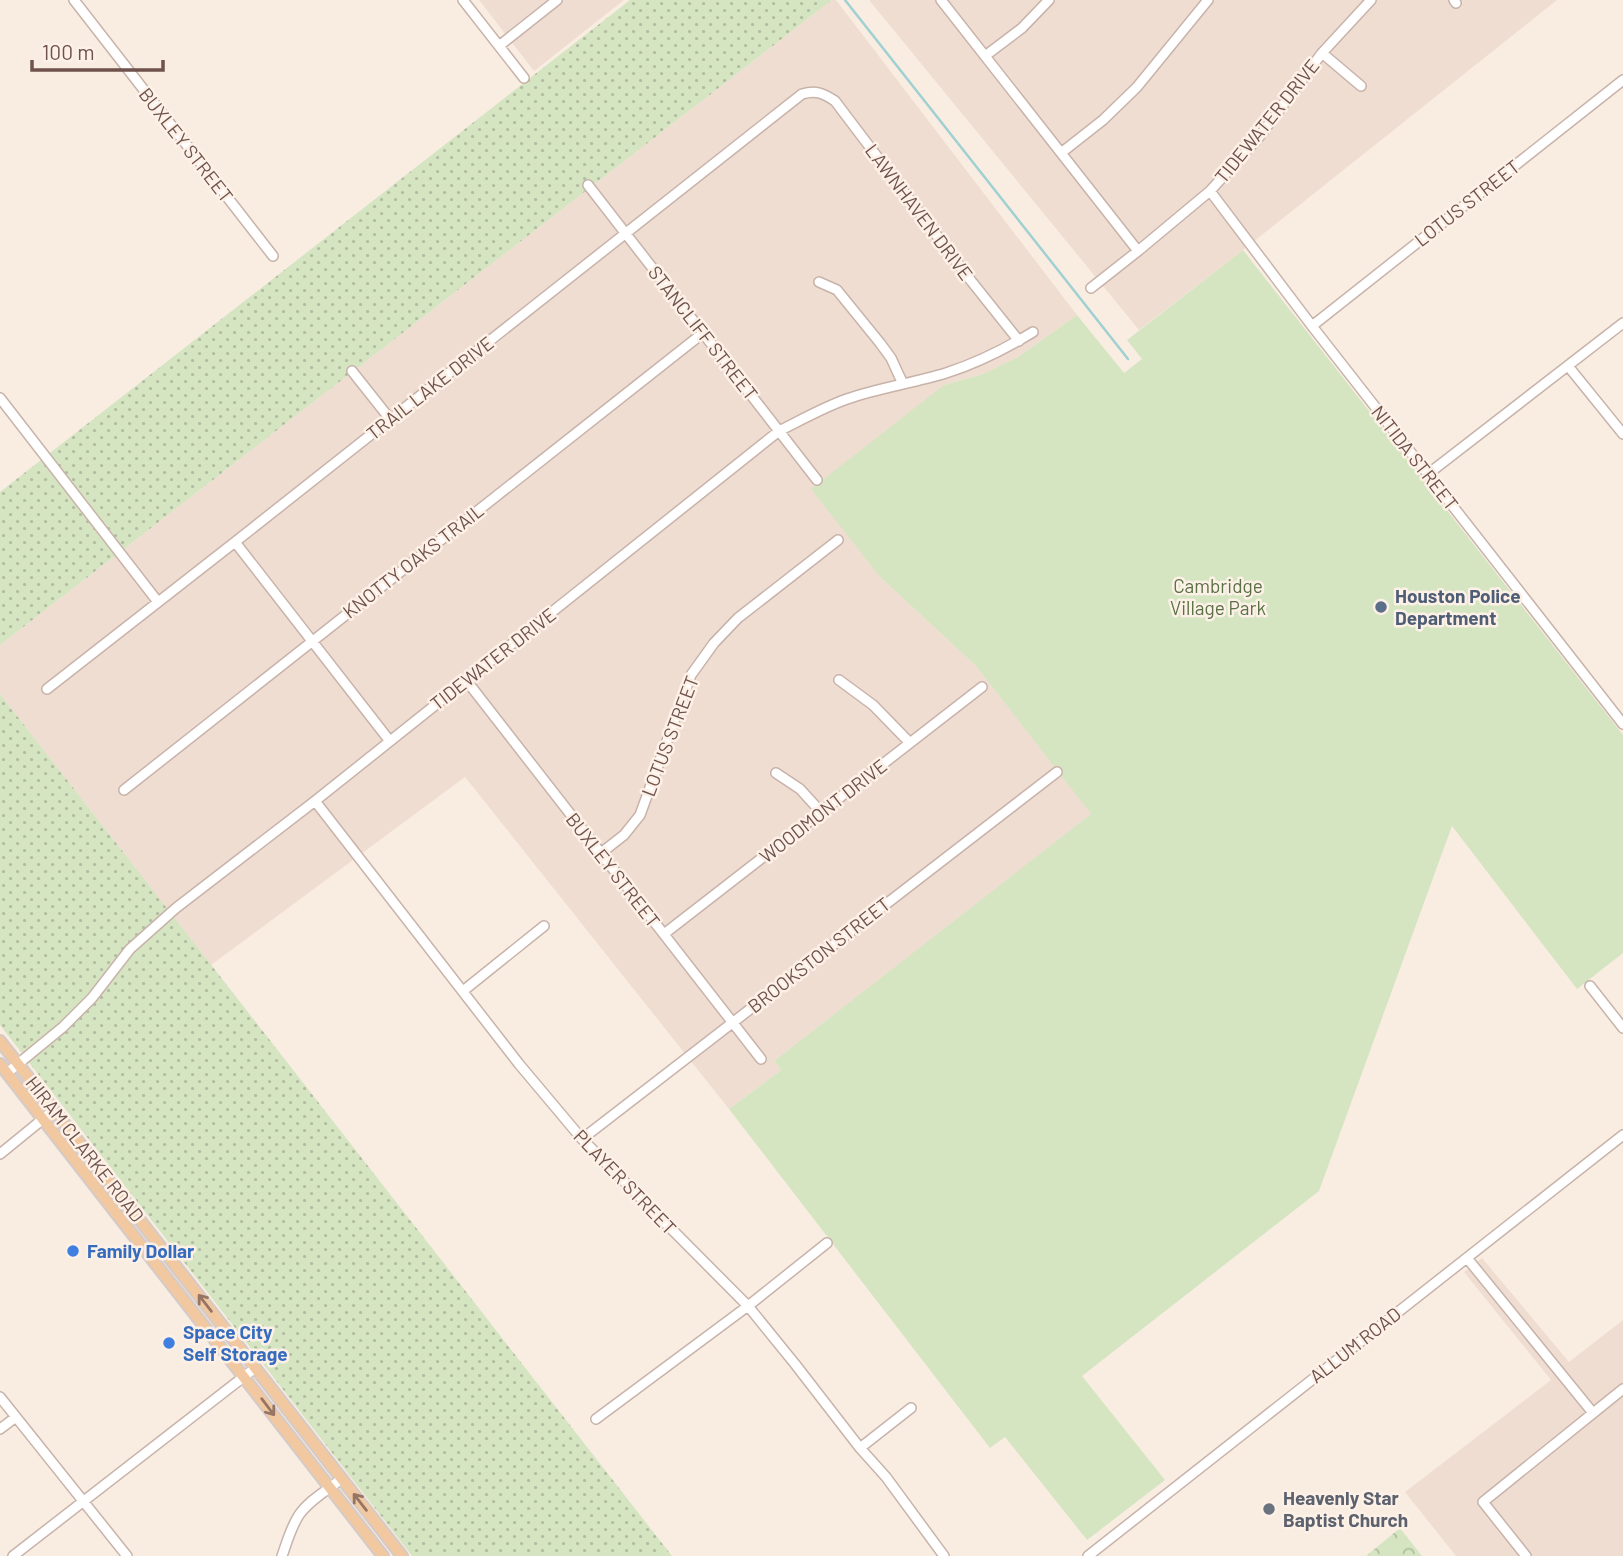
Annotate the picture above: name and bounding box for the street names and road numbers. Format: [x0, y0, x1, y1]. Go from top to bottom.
street label: TIDEWATER DRIVE [1210, 54, 1324, 187]
street label: BUXLEY STREET [134, 83, 238, 207]
street label: LAWNHAVEN DRIVE [861, 139, 978, 284]
street label: LOTUS STREET [1409, 154, 1524, 251]
street label: STANCLIFF STREET [644, 261, 763, 405]
street label: TRAIL LAKE DRIVE [362, 331, 498, 444]
street label: NITIDA STREET [1367, 401, 1464, 515]
street label: KNOTTY OAKS TRAIL [338, 498, 488, 623]
street label: TIDEWATER DRIVE [425, 602, 560, 715]
street label: LOTUS STREET [636, 672, 703, 799]
street label: WOODMONT DRIVE [754, 754, 891, 867]
street label: BUXLEY STREET [561, 808, 665, 932]
street label: BROOKSTON STREET [743, 892, 895, 1017]
street label: HIRAM CLARKE ROAD [21, 1071, 149, 1226]
street label: PLAYER STREET [569, 1124, 681, 1239]
street label: ALLUM ROAD [1304, 1302, 1405, 1387]

